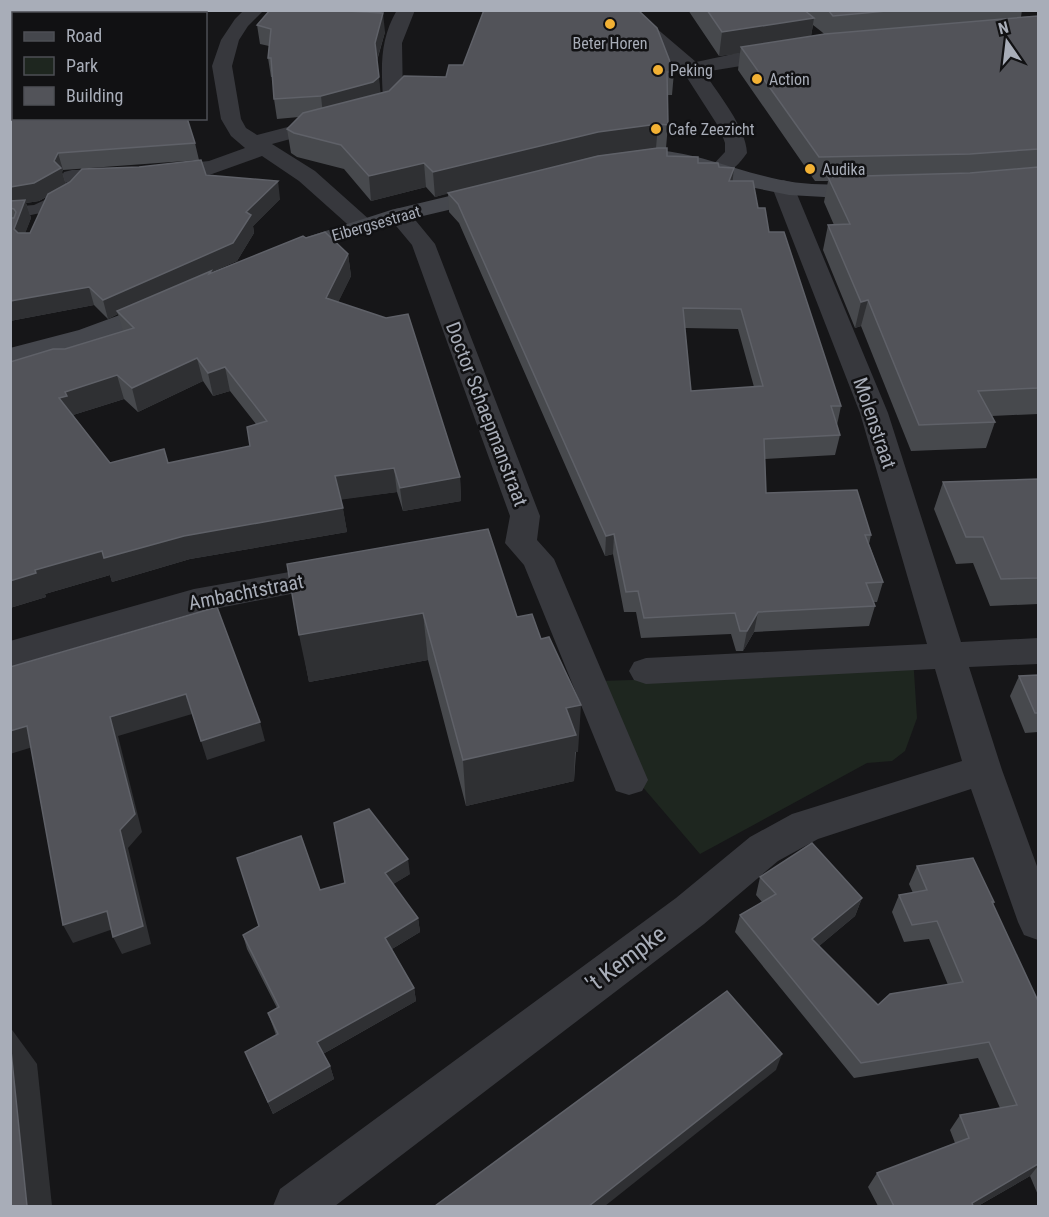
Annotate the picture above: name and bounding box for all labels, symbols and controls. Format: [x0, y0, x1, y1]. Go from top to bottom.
legend [12, 12, 207, 120]
north arrow [977, 12, 1037, 72]
marker: Beter Horen [603, 17, 617, 31]
text: N [996, 18, 1011, 38]
text: Road [66, 25, 102, 46]
place label: Beter Horen [573, 34, 647, 53]
text: Park [66, 55, 98, 76]
place label: Peking [670, 61, 713, 80]
marker: Peking [651, 63, 665, 77]
place label: Action [769, 70, 810, 89]
marker: Action [750, 72, 764, 86]
text: Building [66, 85, 123, 106]
place label: Cafe Zeezicht [668, 120, 755, 139]
marker: Cafe Zeezicht [649, 122, 663, 136]
place label: Audika [822, 160, 865, 179]
marker: Audika [803, 162, 817, 176]
street label: Eibergsestraat [330, 202, 423, 245]
street label: Doctor Schaepmanstraat [441, 319, 533, 510]
street label: Molenstraat [848, 374, 902, 472]
street label: Ambachtstraat [186, 569, 306, 615]
street label: 't Kempke [581, 920, 671, 998]

